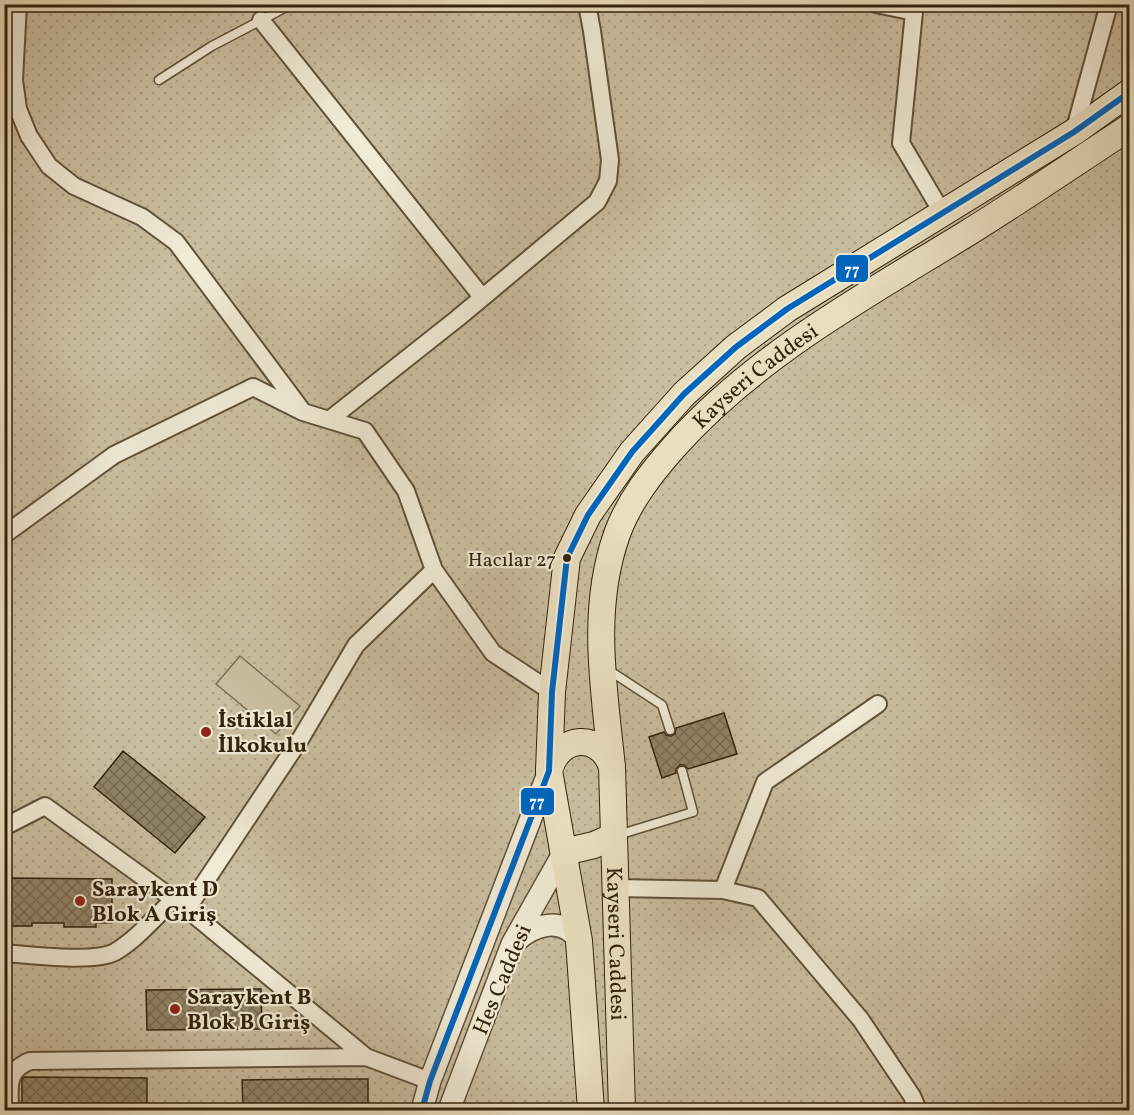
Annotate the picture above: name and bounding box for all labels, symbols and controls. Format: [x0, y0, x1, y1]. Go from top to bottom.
line badge: 77 [835, 254, 869, 283]
text: 77 [844, 260, 860, 282]
street label: Kayseri Caddesi [686, 317, 825, 437]
place label: Hacılar 27 [468, 547, 556, 575]
marker: Hacılar 27 [561, 552, 573, 564]
place label: İstiklal İlkokulu [218, 706, 307, 762]
marker: İstiklal İlkokulu [199, 725, 213, 739]
line badge: 77 [520, 787, 555, 816]
text: 77 [529, 792, 545, 814]
street label: Kayseri Caddesi [597, 866, 632, 1021]
place label: Saraykent D Blok A Giriş [92, 875, 218, 931]
marker: Saraykent D Blok A Giriş [73, 894, 87, 908]
street label: Hes Caddesi [466, 920, 541, 1040]
place label: Saraykent B Blok B Giriş [187, 983, 311, 1039]
marker: Saraykent B Blok B Giriş [168, 1002, 182, 1016]

